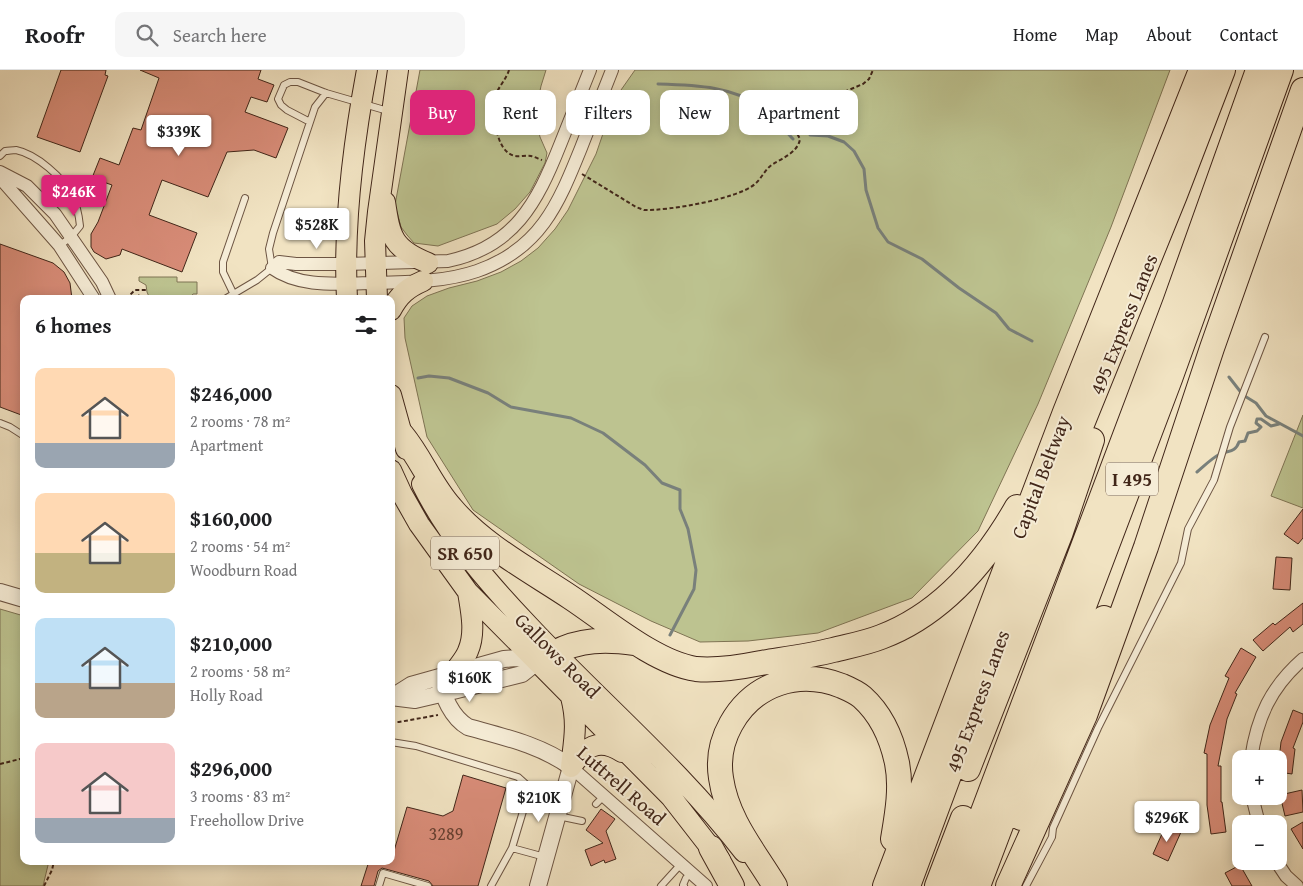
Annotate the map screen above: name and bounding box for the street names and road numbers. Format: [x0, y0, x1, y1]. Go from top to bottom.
street label: 495 Express Lanes [1082, 249, 1165, 399]
street label: Capital Beltway [1003, 411, 1077, 543]
road number: I 495 [1106, 462, 1158, 496]
road number: SR 650 [431, 536, 499, 569]
street label: Gallows Road [509, 606, 608, 705]
street label: 495 Express Lanes [938, 626, 1016, 776]
street label: Luttrell Road [571, 738, 673, 832]

